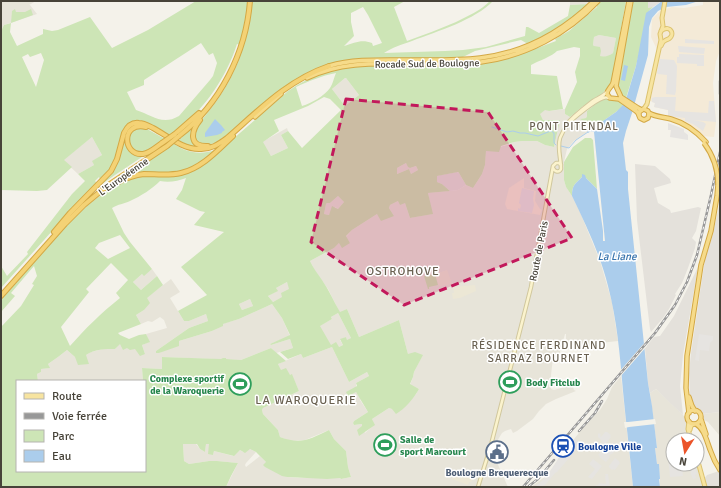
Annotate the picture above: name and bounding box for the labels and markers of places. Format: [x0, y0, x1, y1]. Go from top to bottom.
sports icon: Body Fitclub [497, 369, 523, 395]
sports icon: Complexe sportif de la Waroquerie [227, 371, 253, 397]
place label: Complexe sportif de la Waroquerie [150, 373, 225, 397]
place label: Body Fitclub [526, 377, 581, 389]
sports icon: Salle de sport Marcourt [372, 432, 398, 458]
station icon: Boulogne Ville [550, 433, 576, 459]
place label: Salle de sport Marcourt [400, 434, 466, 458]
public building icon: Boulogne Brequerecque [484, 439, 510, 465]
place label: Boulogne Ville [578, 441, 641, 453]
place label: Boulogne Brequerecque [445, 467, 549, 479]

